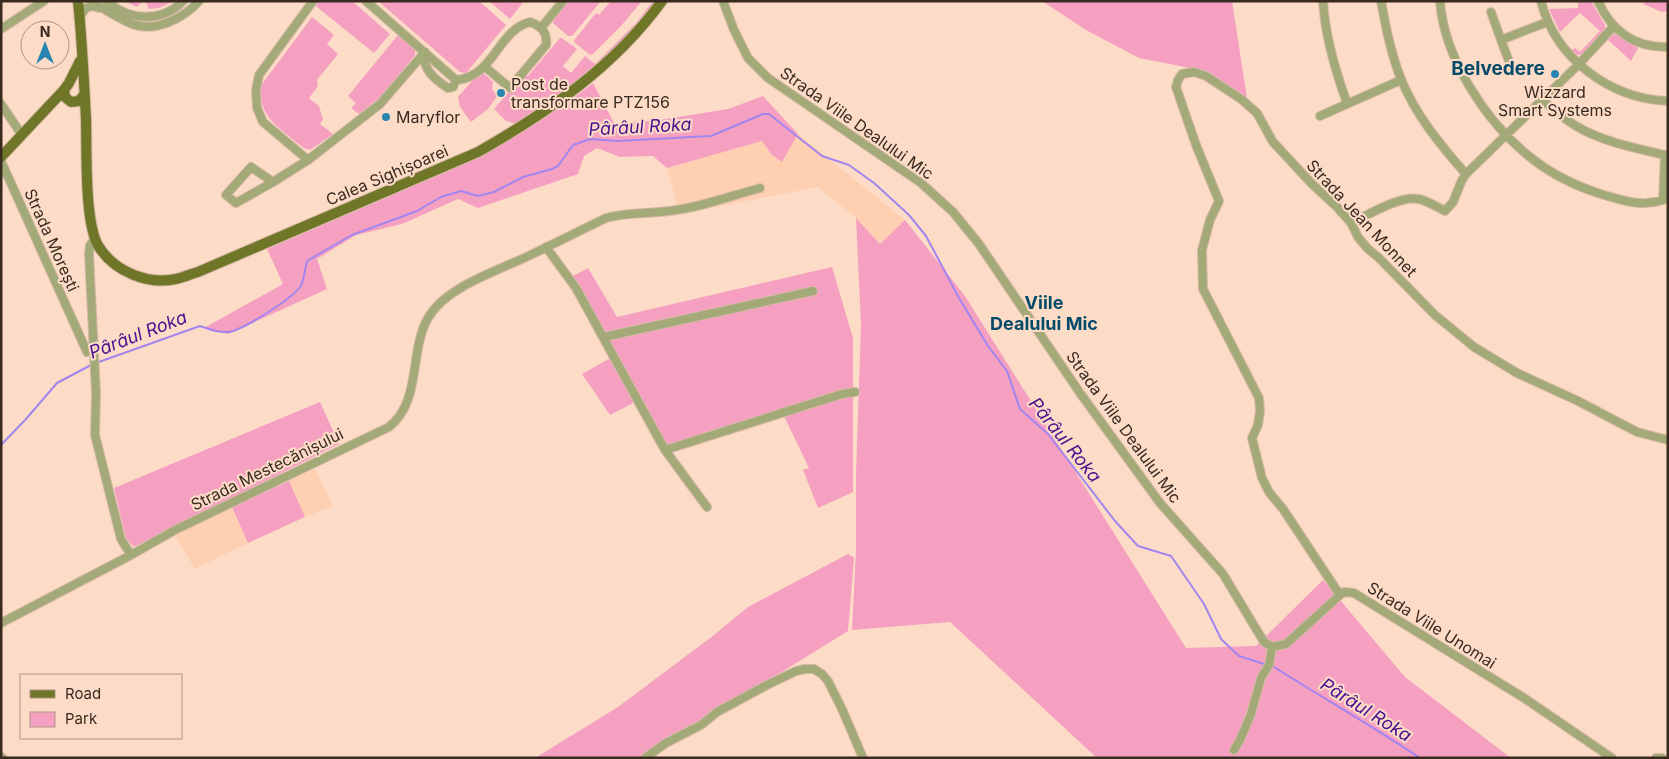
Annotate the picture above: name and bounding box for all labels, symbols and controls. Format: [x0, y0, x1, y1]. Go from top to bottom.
north arrow [20, 20, 70, 70]
text: N [40, 23, 50, 40]
district label: Belvedere [1451, 57, 1545, 80]
street label: Strada Viile Dealului Mic [776, 62, 938, 184]
marker: Wizzard Smart Systems [1549, 68, 1561, 80]
place label: Post de transformare PTZ156 [511, 74, 670, 112]
place label: Wizzard Smart Systems [1498, 82, 1612, 120]
marker: Post de transformare PTZ156 [495, 87, 507, 99]
place label: Maryflor [396, 107, 460, 127]
marker: Maryflor [380, 111, 392, 123]
water label: Pârâul Roka [588, 113, 692, 140]
street label: Calea Sighișoarei [323, 140, 451, 210]
street label: Strada Jean Monnet [1303, 155, 1421, 281]
street label: Strada Morești [20, 185, 84, 295]
district label: Viile Dealului Mic [990, 292, 1098, 334]
water label: Pârâul Roka [86, 306, 190, 363]
street label: Strada Viile Dealului Mic [1062, 347, 1186, 507]
water label: Pârâul Roka [1025, 393, 1106, 486]
street label: Strada Mestecănișului [187, 423, 347, 515]
street label: Strada Viile Unomai [1364, 577, 1500, 673]
water label: Pârâul Roka [1317, 673, 1416, 746]
legend [20, 674, 182, 739]
text: Road [65, 684, 101, 703]
text: Park [65, 709, 98, 728]

